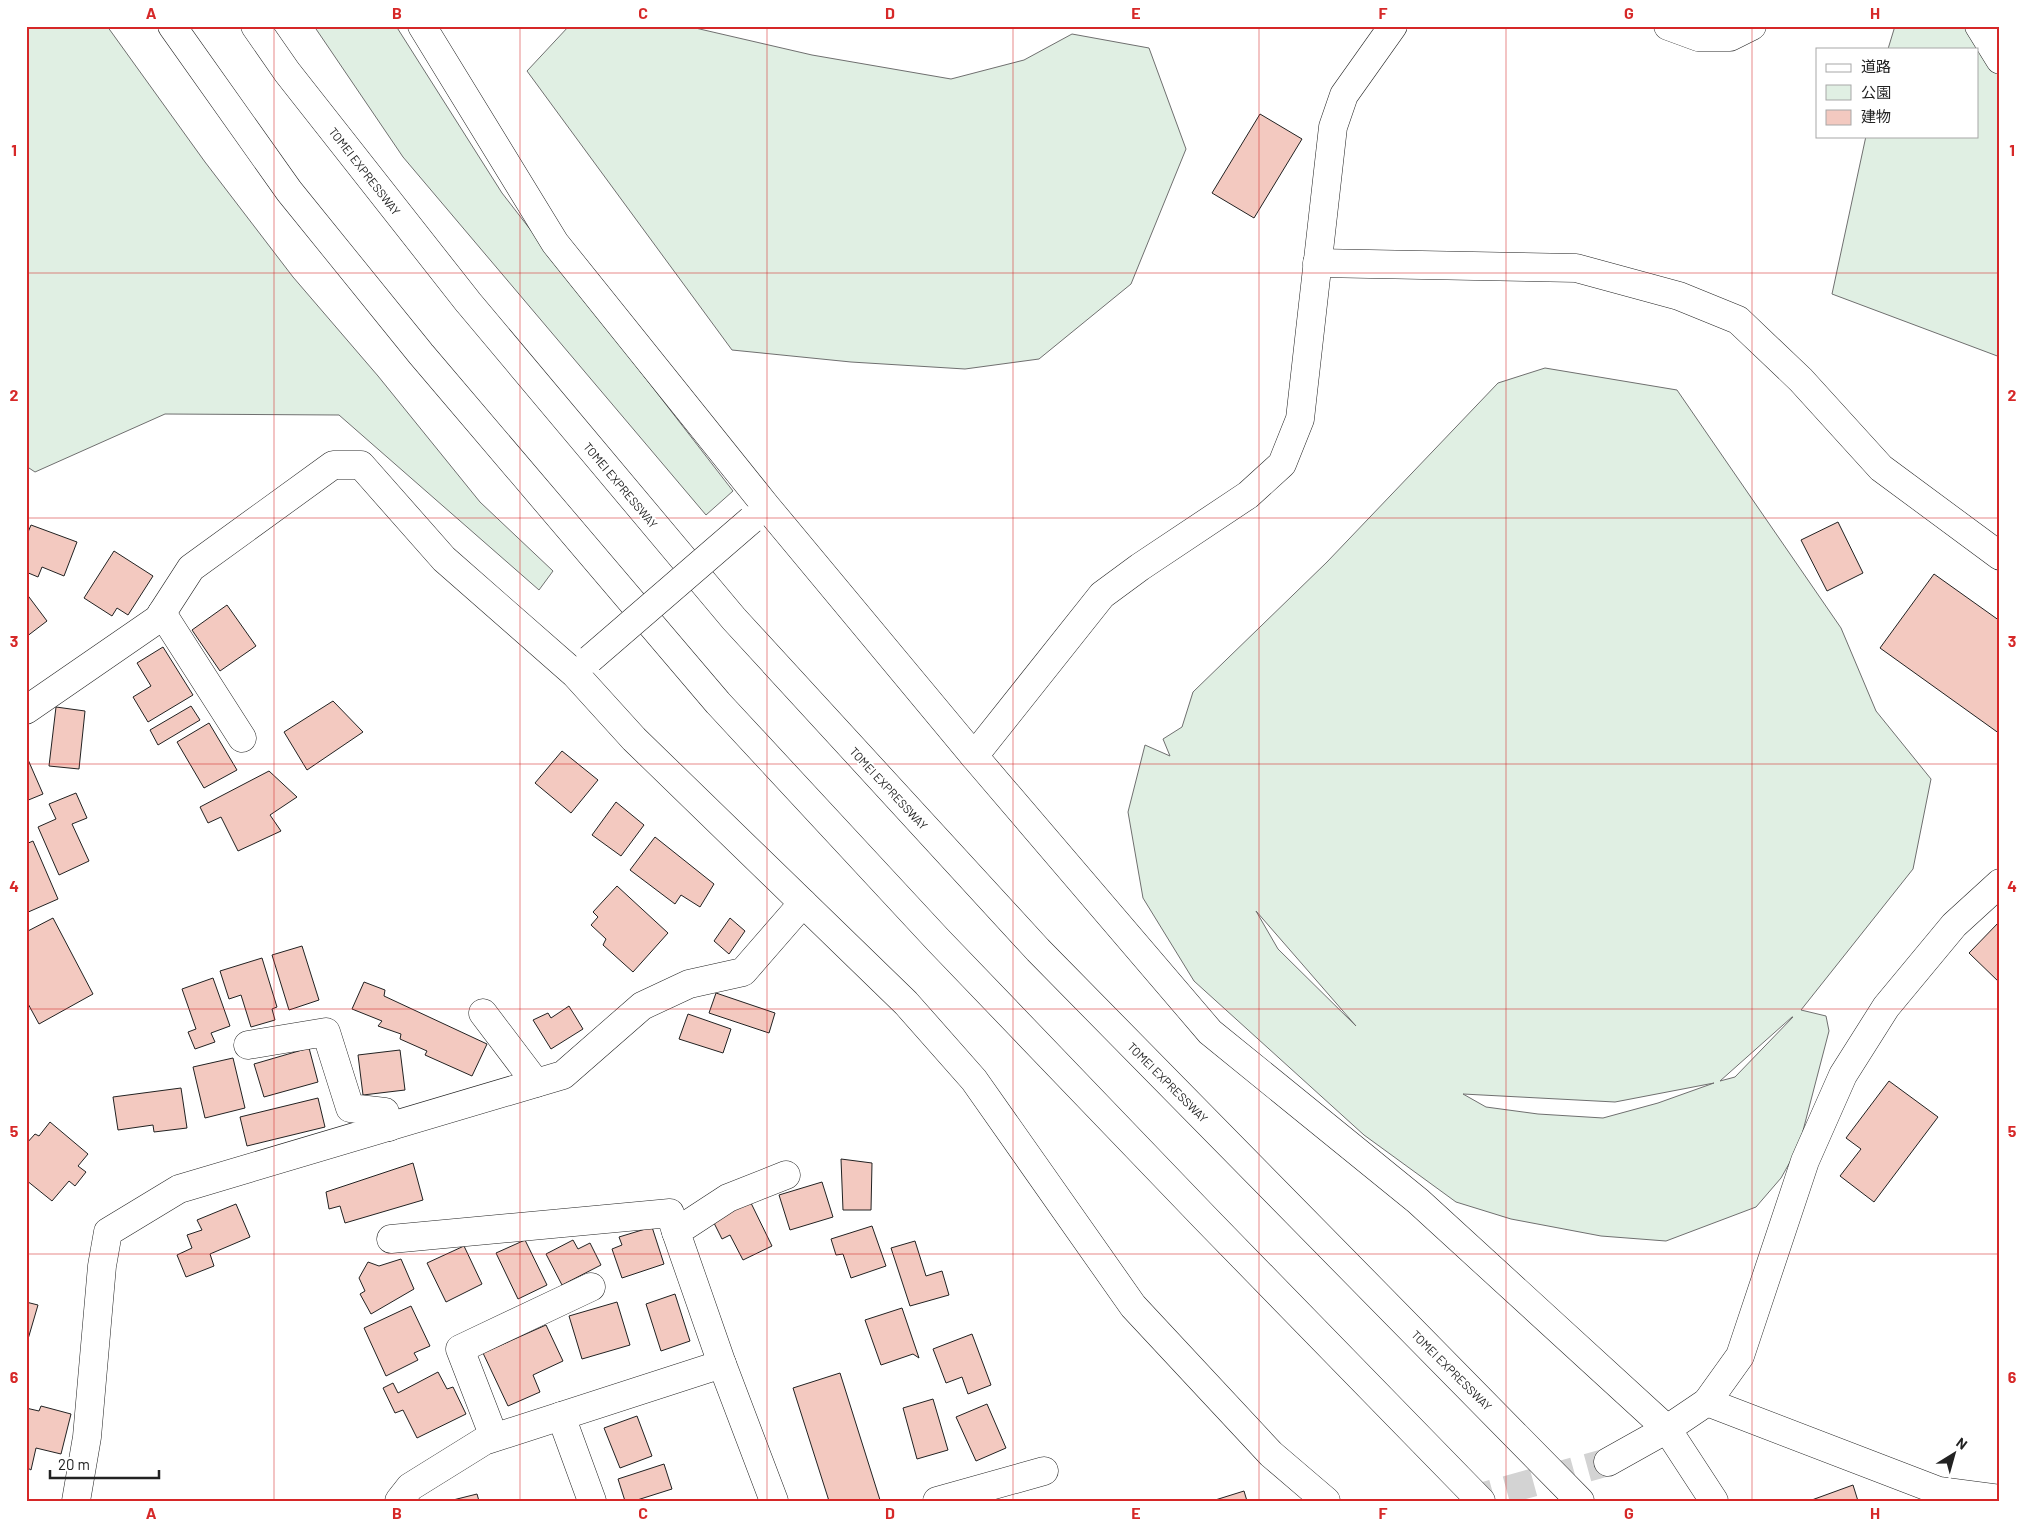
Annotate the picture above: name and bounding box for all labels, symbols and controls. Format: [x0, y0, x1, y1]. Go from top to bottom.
text: A [146, 3, 157, 22]
text: B [392, 3, 402, 22]
text: C [638, 3, 648, 22]
text: D [885, 3, 895, 22]
text: E [1131, 3, 1141, 22]
text: F [1379, 3, 1388, 22]
text: G [1624, 3, 1634, 22]
text: H [1870, 3, 1880, 22]
legend [1816, 48, 1978, 138]
text: 道路 [1861, 57, 1891, 75]
text: 公園 [1861, 83, 1891, 101]
text: 建物 [1861, 107, 1891, 125]
street label: TOMEI EXPRESSWAY [326, 124, 404, 218]
text: 1 [11, 140, 17, 159]
text: 1 [2009, 140, 2015, 159]
text: 2 [10, 385, 19, 404]
text: 2 [2008, 385, 2017, 404]
street label: TOMEI EXPRESSWAY [581, 439, 661, 531]
text: 3 [10, 631, 18, 650]
text: 3 [2008, 631, 2016, 650]
street label: TOMEI EXPRESSWAY [847, 744, 931, 832]
text: 4 [9, 876, 19, 895]
text: 4 [2007, 876, 2017, 895]
street label: TOMEI EXPRESSWAY [1125, 1039, 1211, 1125]
text: 5 [10, 1121, 19, 1140]
text: 5 [2008, 1121, 2017, 1140]
street label: TOMEI EXPRESSWAY [1409, 1327, 1495, 1413]
text: 6 [10, 1367, 19, 1386]
text: 6 [2008, 1367, 2017, 1386]
north arrow [1928, 1430, 1978, 1480]
text: N [1953, 1434, 1971, 1453]
scale bar [50, 1447, 159, 1479]
text: 20 m [58, 1455, 90, 1473]
text: A [146, 1503, 157, 1522]
text: B [392, 1503, 402, 1522]
text: C [638, 1503, 648, 1522]
text: D [885, 1503, 895, 1522]
text: E [1131, 1503, 1141, 1522]
text: F [1379, 1503, 1388, 1522]
text: G [1624, 1503, 1634, 1522]
text: H [1870, 1503, 1880, 1522]

